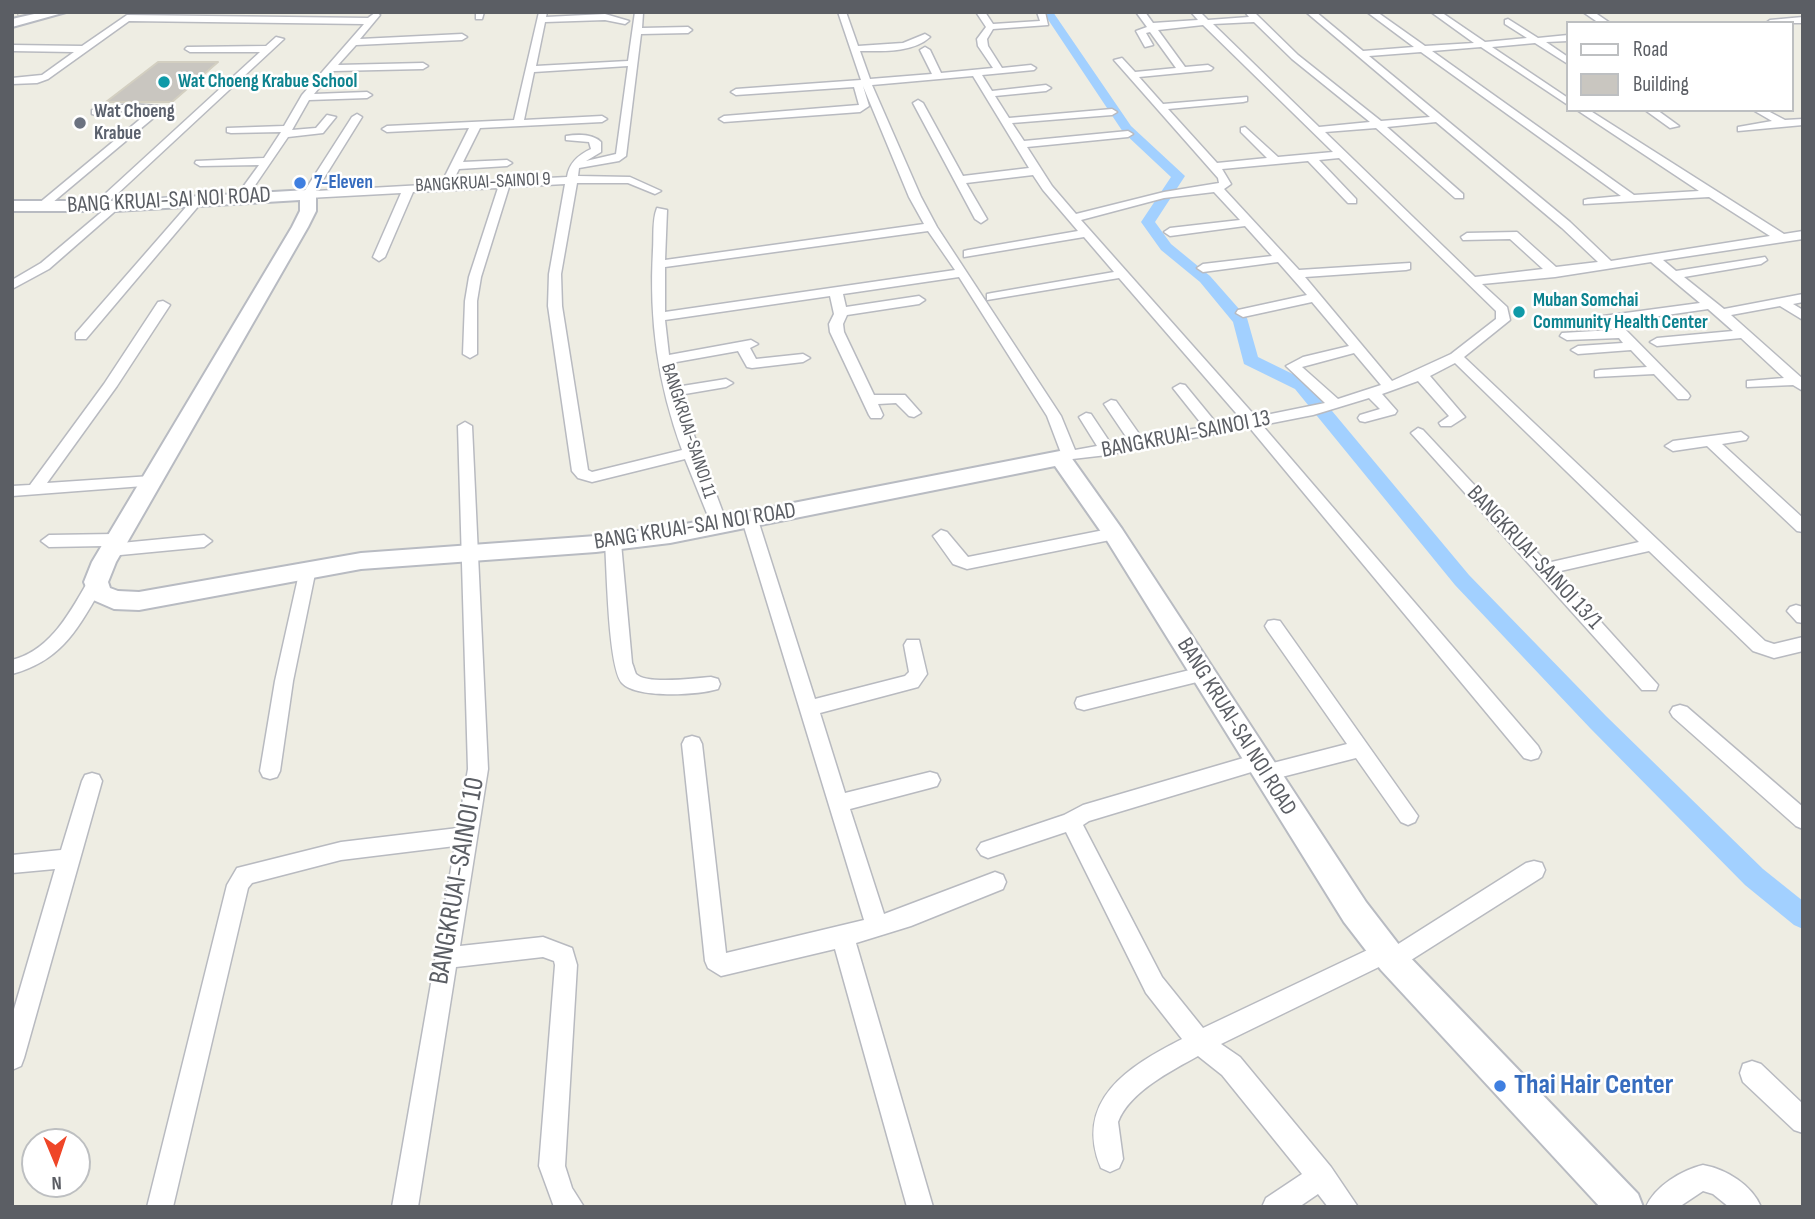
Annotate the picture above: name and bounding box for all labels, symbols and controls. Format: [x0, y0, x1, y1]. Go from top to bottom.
legend [1566, 21, 1794, 112]
text: Road [1633, 37, 1668, 62]
place label: Wat Choeng Krabue School [178, 71, 357, 93]
text: Building [1633, 72, 1689, 97]
marker: Wat Choeng Krabue School [156, 74, 172, 90]
place label: Wat Choeng Krabue [94, 101, 175, 145]
marker: Wat Choeng Krabue [72, 115, 88, 131]
street label: BANGKRUAI-SAINOI 9 [415, 168, 551, 198]
place label: 7-Eleven [314, 172, 373, 194]
marker: 7-Eleven [292, 175, 308, 191]
street label: BANG KRUAI-SAI NOI ROAD [66, 182, 272, 220]
place label: Muban Somchai Community Health Center [1533, 290, 1708, 334]
marker: Muban Somchai Community Health Center [1511, 304, 1527, 320]
street label: BANGKRUAI-SAINOI 11 [655, 361, 721, 501]
street label: BANGKRUAI-SAINOI 13 [1099, 405, 1273, 465]
street label: BANGKRUAI-SAINOI 13/1 [1460, 480, 1608, 636]
street label: BANG KRUAI-SAI NOI ROAD [592, 497, 798, 557]
street label: BANG KRUAI-SAI NOI ROAD [1170, 633, 1302, 821]
street label: BANGKRUAI-SAINOI 10 [423, 775, 493, 987]
place label: Thai Hair Center [1514, 1069, 1673, 1103]
marker: Thai Hair Center [1492, 1078, 1508, 1094]
north arrow [21, 1128, 91, 1198]
text: N [51, 1171, 62, 1194]

